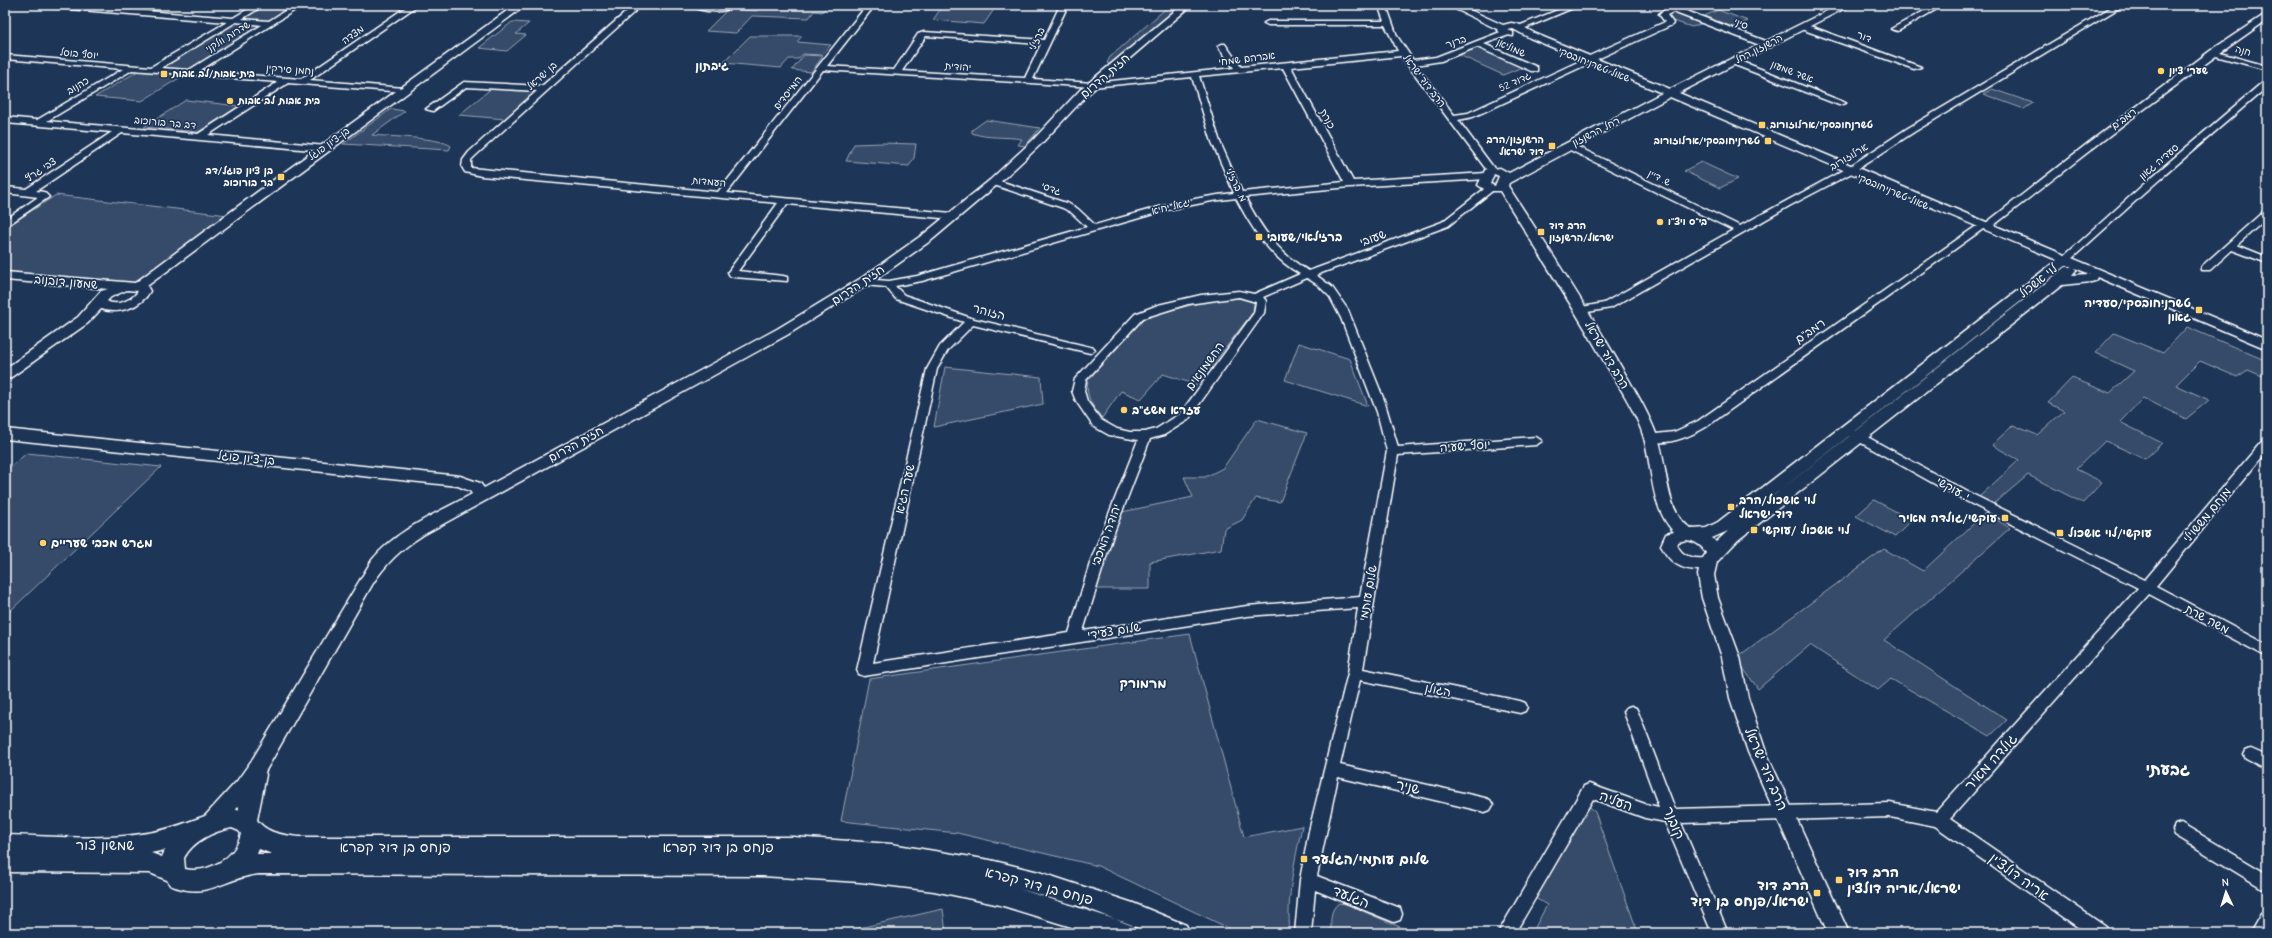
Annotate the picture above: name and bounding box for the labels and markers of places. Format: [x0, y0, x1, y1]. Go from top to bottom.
place label: שערי ציון [2169, 65, 2209, 77]
marker: שערי ציון [2156, 66, 2166, 76]
place label: בית אבות/לב אבות [171, 68, 255, 80]
marker: בית אבות/לב אבות [159, 69, 169, 79]
place label: בית אבות לב אבות [237, 95, 320, 107]
marker: בית אבות לב אבות [225, 96, 235, 106]
place label: טשרנחובסקי/ארלוזורוב [1769, 119, 1873, 131]
marker: טשרנחובסקי/ארלוזורוב [1757, 120, 1767, 130]
place label: הרשנזון/הרב דוד ישראל [1486, 134, 1544, 158]
place label: טשרניחובסקי/ארלוזורוב [1653, 135, 1760, 147]
marker: טשרניחובסקי/ארלוזורוב [1763, 136, 1773, 146]
marker: הרשנזון/הרב דוד ישראל [1547, 141, 1557, 151]
place label: בן ציון פוגל/דב בר בורוכוב [205, 165, 273, 189]
marker: בן ציון פוגל/דב בר בורוכוב [276, 172, 286, 182]
place label: בי"ס ויצ"ו [1668, 216, 1707, 228]
marker: בי"ס ויצ"ו [1655, 217, 1665, 227]
place label: הרב דוד ישראל/הרשנזון [1549, 220, 1614, 244]
marker: הרב דוד ישראל/הרשנזון [1536, 227, 1546, 237]
place label: ברזילאי/שעובי [1267, 230, 1342, 244]
marker: ברזילאי/שעובי [1254, 232, 1264, 242]
place label: טשרניחובסקי/סעדיה גאון [2084, 296, 2191, 325]
marker: טשרניחובסקי/סעדיה גאון [2194, 305, 2204, 315]
place label: עזרא משג"ב [1131, 403, 1201, 417]
marker: עזרא משג"ב [1119, 405, 1129, 415]
place label: לוי אשכול/הרב דוד ישראל [1738, 493, 1817, 521]
marker: לוי אשכול/הרב דוד ישראל [1726, 502, 1736, 512]
place label: עוקשי/גולדה מאיר [1899, 511, 1998, 525]
marker: עוקשי/גולדה מאיר [2000, 513, 2010, 523]
place label: לוי אשכול /עוקשי [1762, 523, 1850, 537]
marker: לוי אשכול /עוקשי [1749, 525, 1759, 535]
place label: עוקשי/לוי אשכול [2068, 526, 2152, 540]
marker: עוקשי/לוי אשכול [2055, 528, 2065, 538]
place label: מגרש מכבי שעריים [51, 536, 153, 550]
marker: מגרש מכבי שעריים [38, 538, 48, 548]
place label: שלום עותמי/הגלעד [1312, 851, 1429, 868]
marker: שלום עותמי/הגלעד [1299, 854, 1309, 864]
place label: הרב דוד ישראל/אריה דולצין [1847, 864, 1961, 897]
marker: הרב דוד ישראל/אריה דולצין [1834, 875, 1844, 885]
place label: הרב דוד ישראל/פנחס בן דוד [1690, 877, 1809, 910]
marker: הרב דוד ישראל/פנחס בן דוד [1812, 888, 1822, 898]

